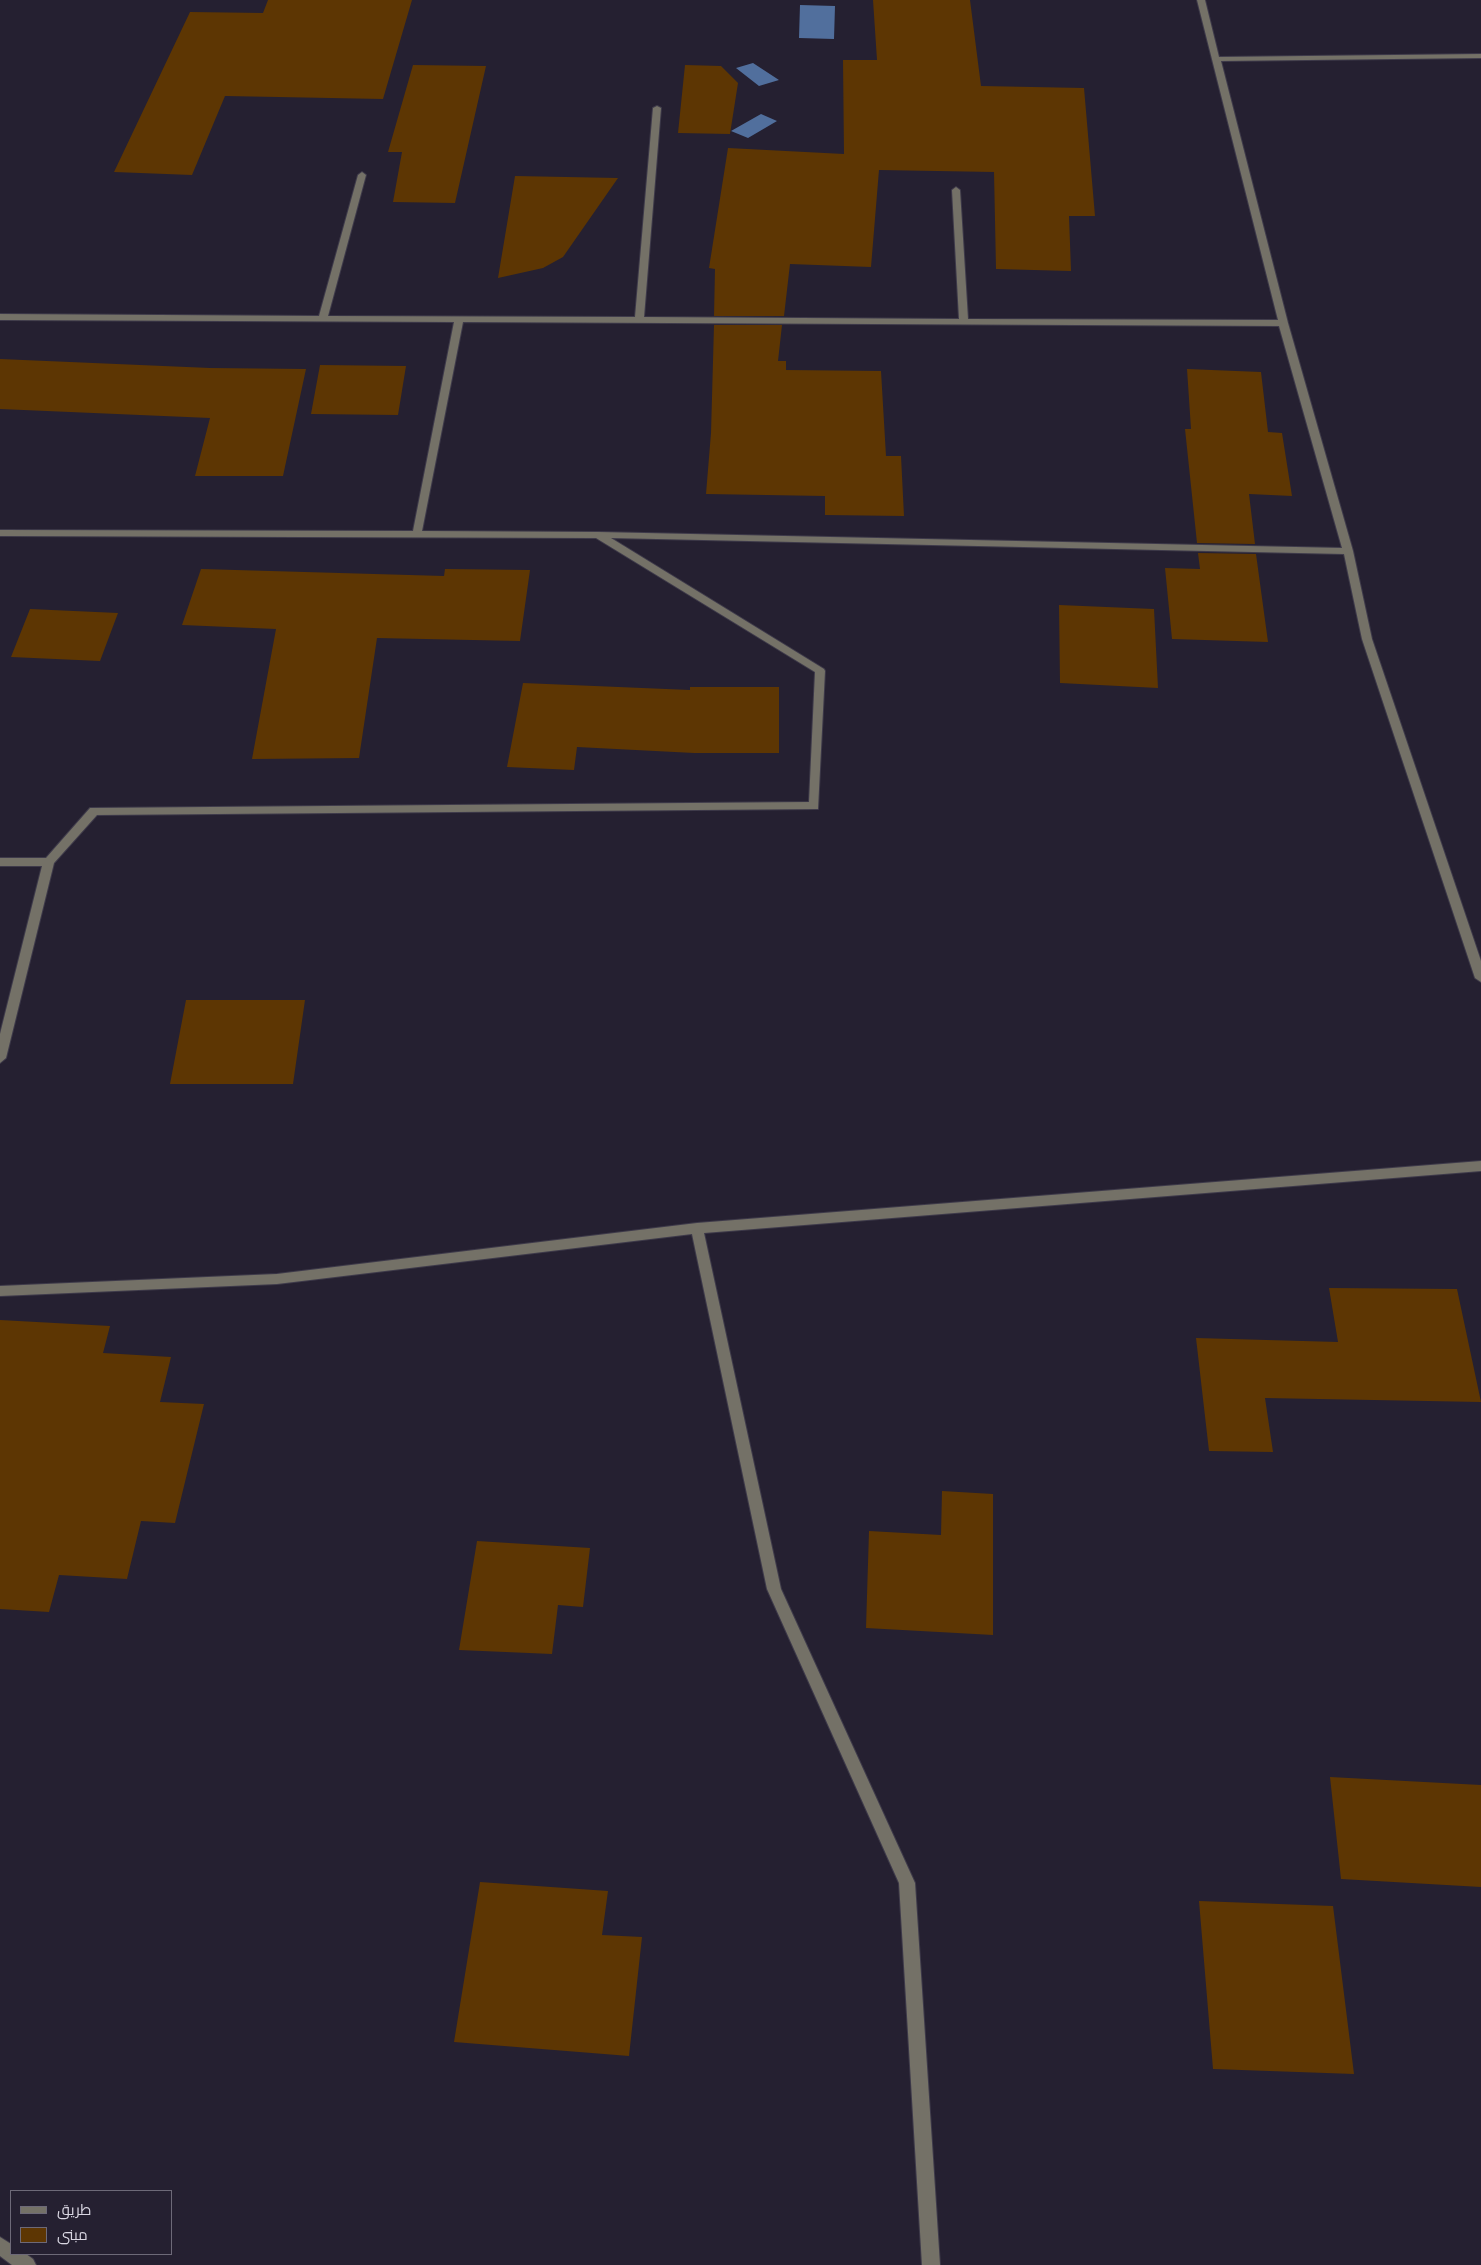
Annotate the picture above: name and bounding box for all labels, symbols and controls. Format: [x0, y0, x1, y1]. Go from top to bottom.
legend [10, 2190, 172, 2255]
text: طريق [57, 2201, 91, 2219]
text: مبنى [57, 2226, 88, 2244]

